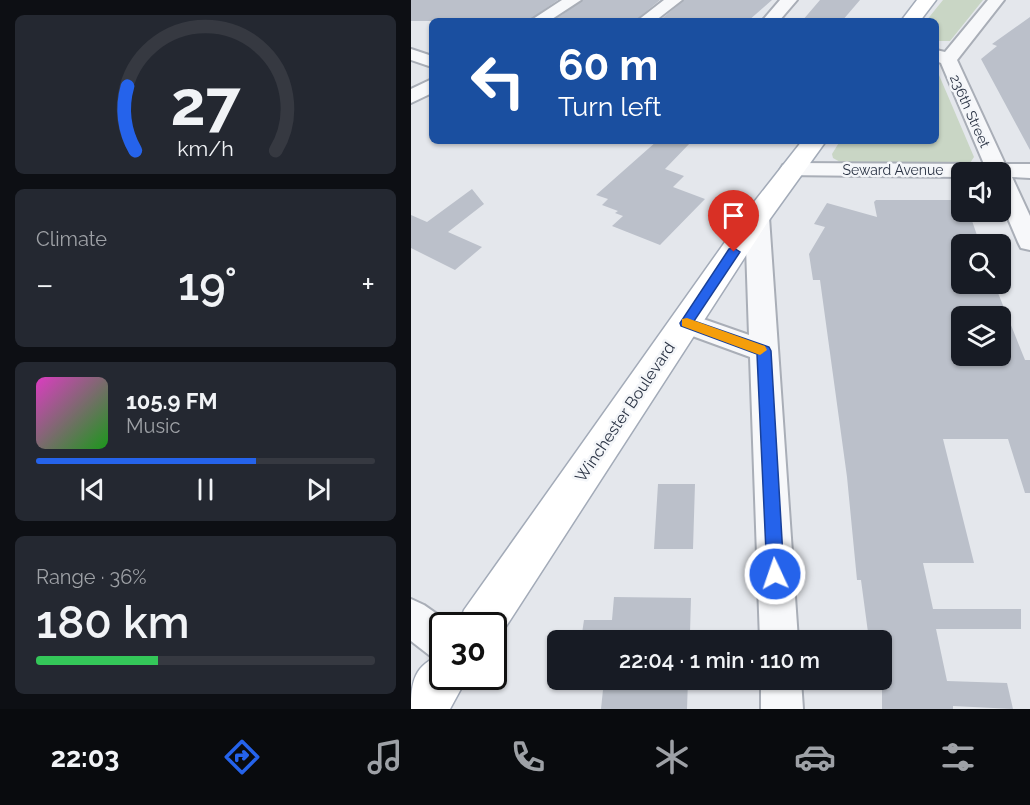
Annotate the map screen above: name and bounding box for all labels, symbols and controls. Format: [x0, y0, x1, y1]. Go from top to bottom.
text: 60 m [558, 41, 658, 90]
icon: left [459, 42, 537, 120]
text: 27 [170, 66, 242, 140]
street label: 236th Street [947, 72, 993, 150]
text: Turn left [558, 91, 661, 122]
text: km/h [177, 137, 234, 162]
street label: Seward Avenue [842, 162, 944, 178]
map controls [951, 162, 1011, 366]
button: sound [951, 162, 1011, 222]
pin [708, 190, 759, 252]
icon: arrive [717, 199, 750, 232]
text: Climate [36, 227, 107, 251]
button: search [951, 234, 1011, 294]
text: 19° [178, 258, 237, 311]
text: − [36, 265, 54, 304]
text: + [361, 265, 375, 304]
button: layers [951, 306, 1011, 366]
street label: Winchester Boulevard [571, 339, 679, 485]
text: 105.9 FM [126, 388, 217, 414]
text: Music [126, 414, 180, 438]
icon: previous [76, 473, 109, 506]
icon: pause [189, 473, 222, 506]
icon: next [302, 473, 335, 506]
position arrow [743, 542, 807, 606]
text: Range · 36% [36, 565, 147, 589]
text: 180 km [36, 596, 189, 649]
speed limit sign: 30 [429, 612, 507, 690]
text: 22:04 · 1 min · 110 m [619, 647, 820, 673]
icon: directions [221, 736, 263, 778]
icon: music [364, 736, 406, 778]
icon: phone [507, 736, 549, 778]
icon: climate [651, 736, 693, 778]
icon: car [794, 736, 836, 778]
icon: filters [937, 736, 979, 778]
text: 22:03 [51, 742, 119, 773]

